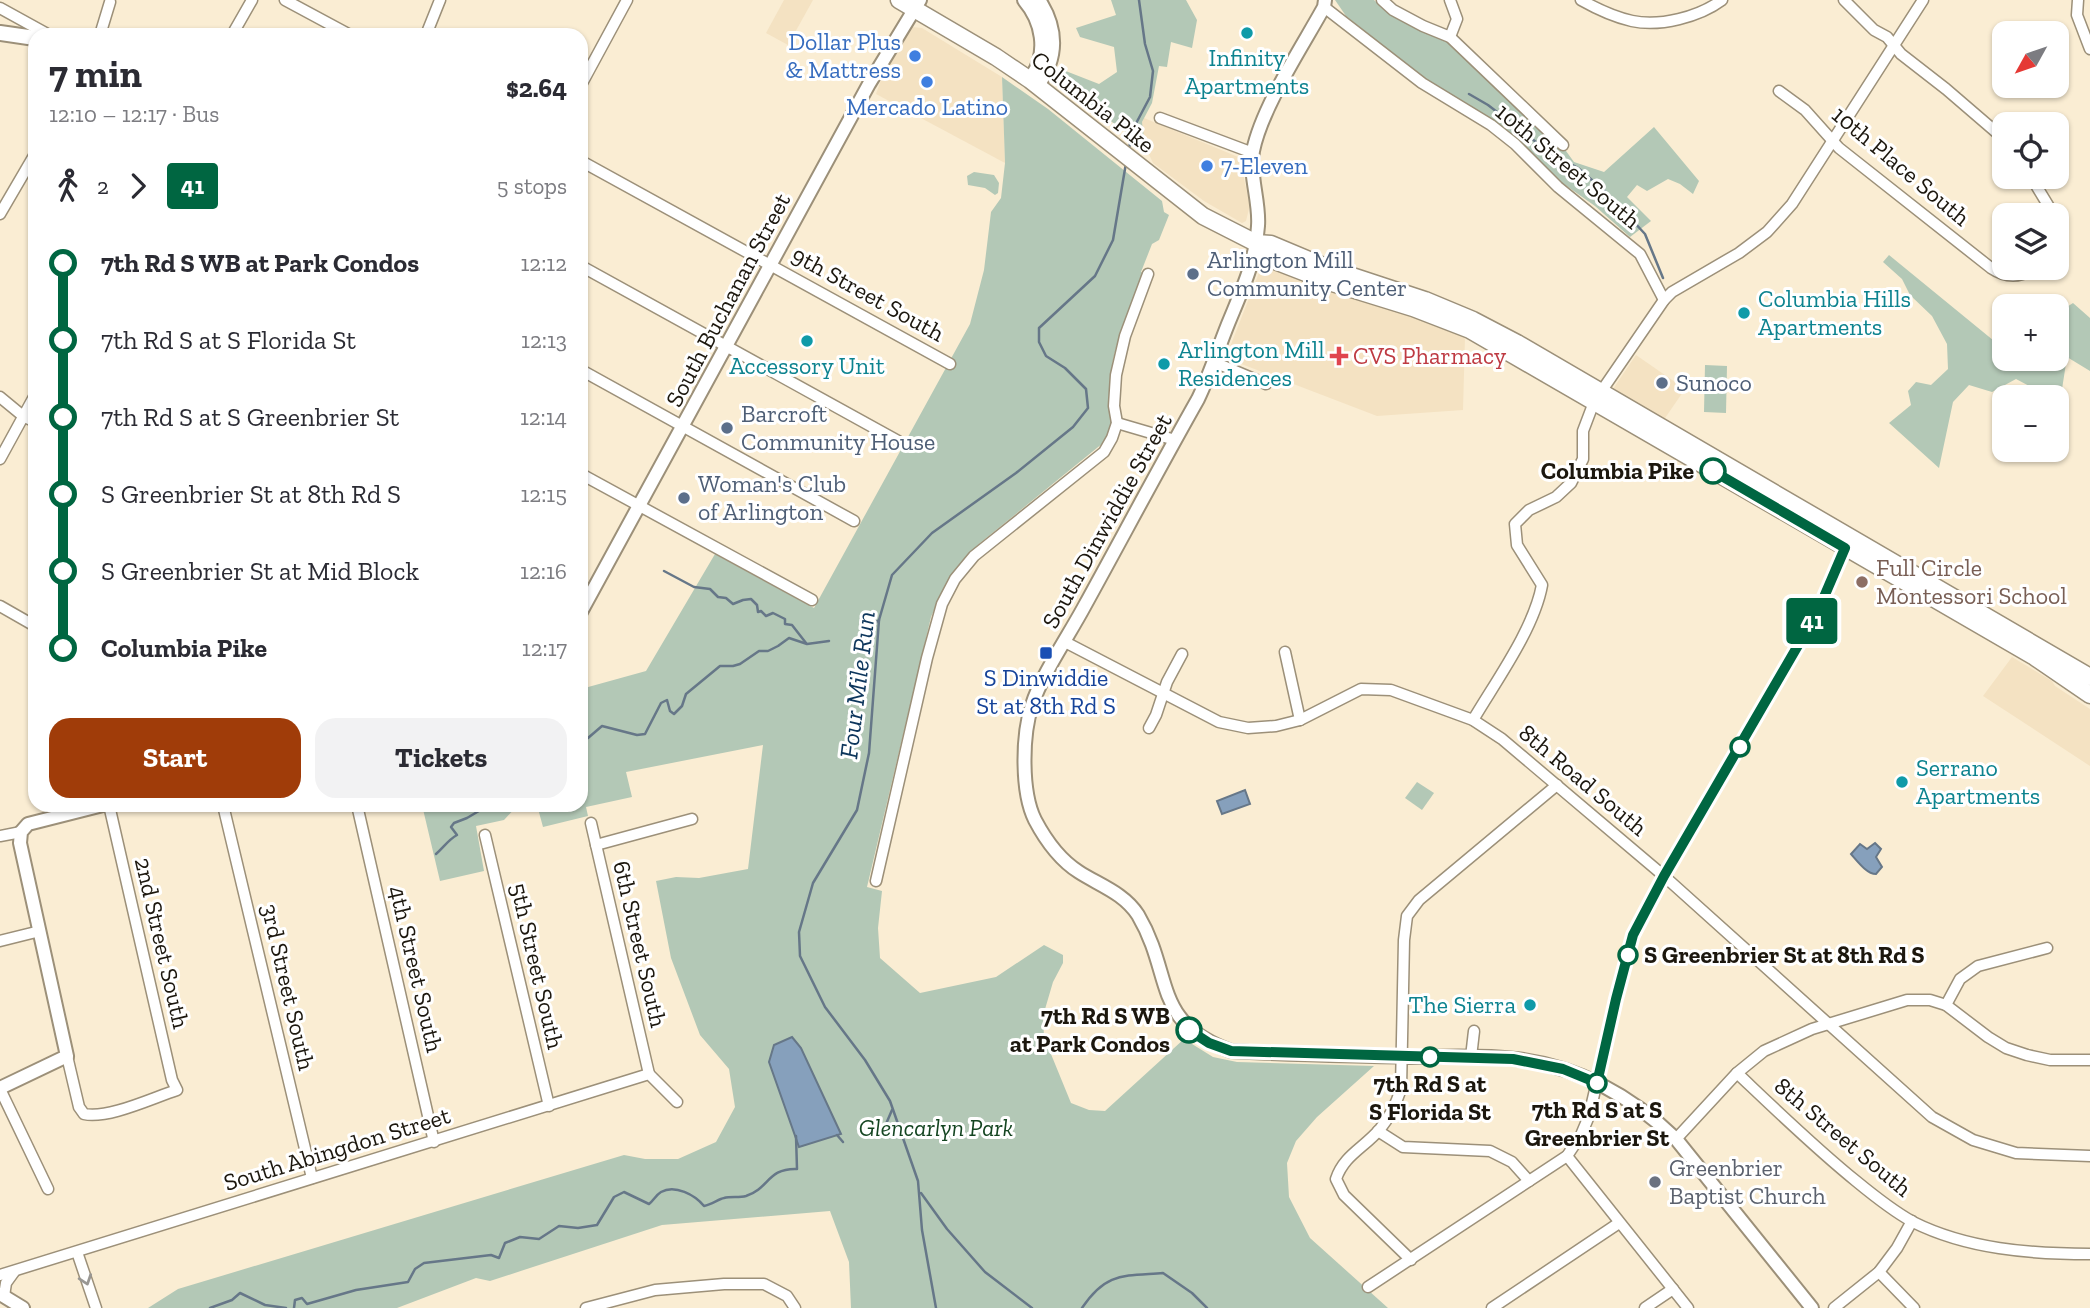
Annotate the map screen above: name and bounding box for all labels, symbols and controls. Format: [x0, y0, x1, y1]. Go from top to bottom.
north arrow [1992, 21, 2068, 98]
map controls [1992, 21, 2069, 462]
marker: Infinity Apartments [1239, 25, 1255, 41]
place label: Dollar Plus & Mattress [785, 27, 901, 84]
place label: Infinity Apartments [1185, 43, 1309, 100]
street label: Columbia Pike [1026, 44, 1161, 159]
marker: Dollar Plus & Mattress [907, 48, 923, 64]
text: 7 min [49, 51, 142, 97]
text: $2.64 [506, 72, 567, 104]
marker: Mercado Latino [919, 74, 935, 90]
place label: Mercado Latino [846, 92, 1008, 121]
street label: 10th Street South [1490, 97, 1647, 235]
text: 12:10 – 12:17 · Bus [49, 100, 219, 128]
street label: 10th Place South [1826, 100, 1977, 232]
button: locate [1992, 112, 2069, 189]
place label: 7-Eleven [1221, 151, 1308, 180]
marker: 7-Eleven [1199, 158, 1215, 174]
icon: walk [49, 167, 87, 205]
icon: forward [119, 167, 157, 205]
text: 41 [181, 171, 204, 200]
text: 2 [97, 172, 109, 200]
text: 5 stops [497, 172, 567, 200]
street label: South Buchanan Street [659, 188, 796, 412]
button: layers [1992, 203, 2069, 280]
street label: 9th Street South [787, 240, 950, 348]
place label: Arlington Mill Community Center [1207, 245, 1407, 302]
text: 7th Rd S WB at Park Condos [101, 247, 419, 279]
text: 12:12 [520, 249, 567, 277]
marker: Arlington Mill Community Center [1185, 266, 1201, 282]
place label: Columbia Hills Apartments [1758, 284, 1911, 341]
button: + [1992, 294, 2069, 371]
marker: Columbia Hills Apartments [1736, 305, 1752, 321]
text: 7th Rd S at S Florida St [101, 324, 356, 356]
text: 12:13 [521, 326, 567, 354]
marker: Accessory Unit [799, 333, 815, 349]
place label: Arlington Mill Residences [1178, 335, 1325, 392]
place label: CVS Pharmacy [1353, 341, 1507, 370]
marker: CVS Pharmacy [1331, 348, 1347, 364]
place label: Accessory Unit [729, 351, 885, 380]
marker: Arlington Mill Residences [1156, 356, 1172, 372]
place label: Sunoco [1676, 368, 1752, 397]
marker: Sunoco [1654, 375, 1670, 391]
button: − [1992, 385, 2069, 462]
place label: Barcroft Community House [741, 399, 935, 456]
text: 7th Rd S at S Greenbrier St [101, 401, 399, 433]
text: 12:14 [520, 403, 567, 431]
street label: South Dinwiddie Street [1035, 408, 1178, 633]
marker: Barcroft Community House [719, 420, 735, 436]
place label: Columbia Pike [1541, 456, 1694, 485]
marker: Columbia Pike [1700, 458, 1726, 484]
place label: Woman's Club of Arlington [698, 469, 846, 526]
text: S Greenbrier St at 8th Rd S [101, 478, 401, 510]
text: 12:15 [521, 480, 567, 508]
marker: Woman's Club of Arlington [676, 490, 692, 506]
place label: Full Circle Montessori School [1876, 553, 2067, 610]
text: S Greenbrier St at Mid Block [101, 555, 419, 587]
text: 12:16 [520, 557, 567, 585]
marker: Full Circle Montessori School [1854, 574, 1870, 590]
line badge: 41 [1780, 598, 1843, 644]
text: 41 [1800, 606, 1824, 635]
water label: Four Mile Run [832, 609, 882, 761]
text: Columbia Pike [101, 632, 267, 664]
text: 12:17 [522, 634, 567, 662]
marker: S Dinwiddie St at 8th Rd S [1038, 645, 1054, 661]
place label: S Dinwiddie St at 8th Rd S [976, 663, 1116, 720]
button: Start [49, 718, 301, 798]
button: Tickets [315, 718, 567, 798]
street label: 8th Road South [1513, 718, 1654, 842]
unlabelled marker [1730, 737, 1750, 757]
place label: Serrano Apartments [1916, 753, 2040, 810]
marker: Serrano Apartments [1894, 774, 1910, 790]
street label: 2nd Street South [129, 855, 196, 1032]
street label: 6th Street South [607, 858, 674, 1030]
street label: 5th Street South [504, 880, 571, 1052]
street label: 4th Street South [383, 883, 450, 1056]
street label: 3rd Street South [255, 901, 322, 1074]
place label: S Greenbrier St at 8th Rd S [1644, 940, 1925, 969]
marker: S Greenbrier St at 8th Rd S [1618, 945, 1638, 965]
place label: The Sierra [1408, 990, 1516, 1019]
marker: The Sierra [1522, 997, 1538, 1013]
place label: 7th Rd S WB at Park Condos [1010, 1001, 1170, 1058]
marker: 7th Rd S WB at Park Condos [1176, 1017, 1202, 1043]
marker: 7th Rd S at S Florida St [1420, 1047, 1440, 1067]
place label: 7th Rd S at S Florida St [1369, 1069, 1491, 1126]
street label: 8th Street South [1769, 1071, 1918, 1203]
marker: 7th Rd S at S Greenbrier St [1587, 1073, 1607, 1093]
place label: 7th Rd S at S Greenbrier St [1525, 1095, 1670, 1152]
street label: South Abingdon Street [220, 1100, 454, 1197]
park label: Glencarlyn Park [859, 1113, 1013, 1142]
place label: Greenbrier Baptist Church [1669, 1153, 1826, 1210]
marker: Greenbrier Baptist Church [1647, 1174, 1663, 1190]
one-way arrow [78, 1273, 92, 1285]

